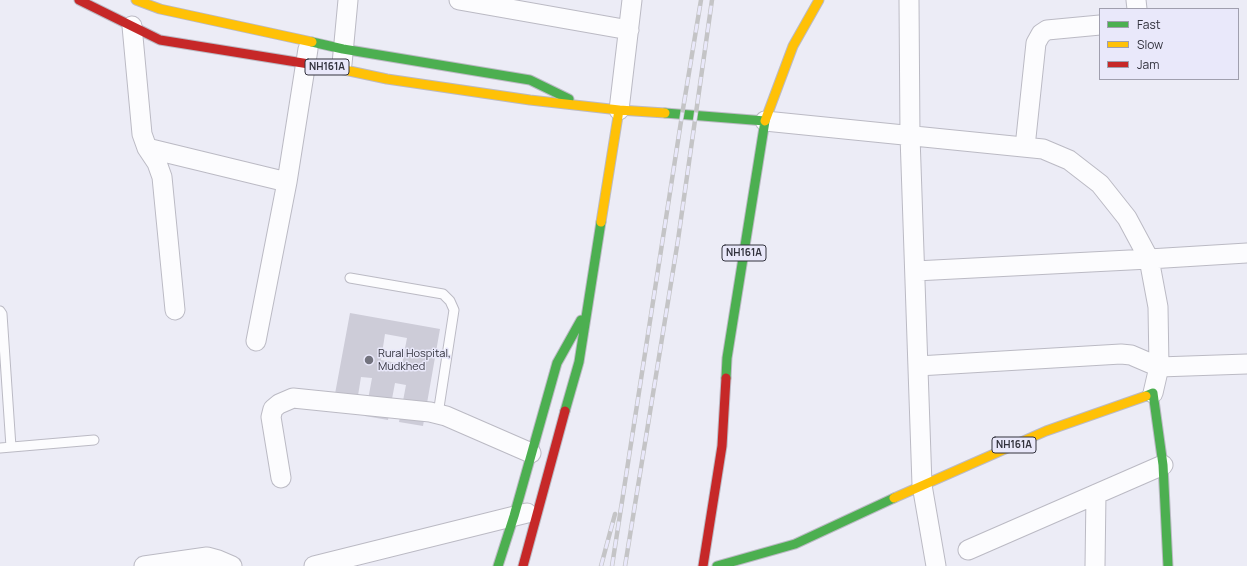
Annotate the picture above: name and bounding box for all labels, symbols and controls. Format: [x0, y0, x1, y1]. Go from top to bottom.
legend [1099, 8, 1239, 80]
text: Fast [1137, 16, 1161, 33]
text: Slow [1137, 36, 1163, 53]
text: Jam [1137, 56, 1159, 73]
road number: NH161A [305, 59, 349, 75]
road number: NH161A [722, 245, 766, 261]
place label: Rural Hospital, Mudkhed [378, 347, 451, 373]
marker: Rural Hospital, Mudkhed [363, 354, 375, 366]
road number: NH161A [992, 437, 1036, 453]

